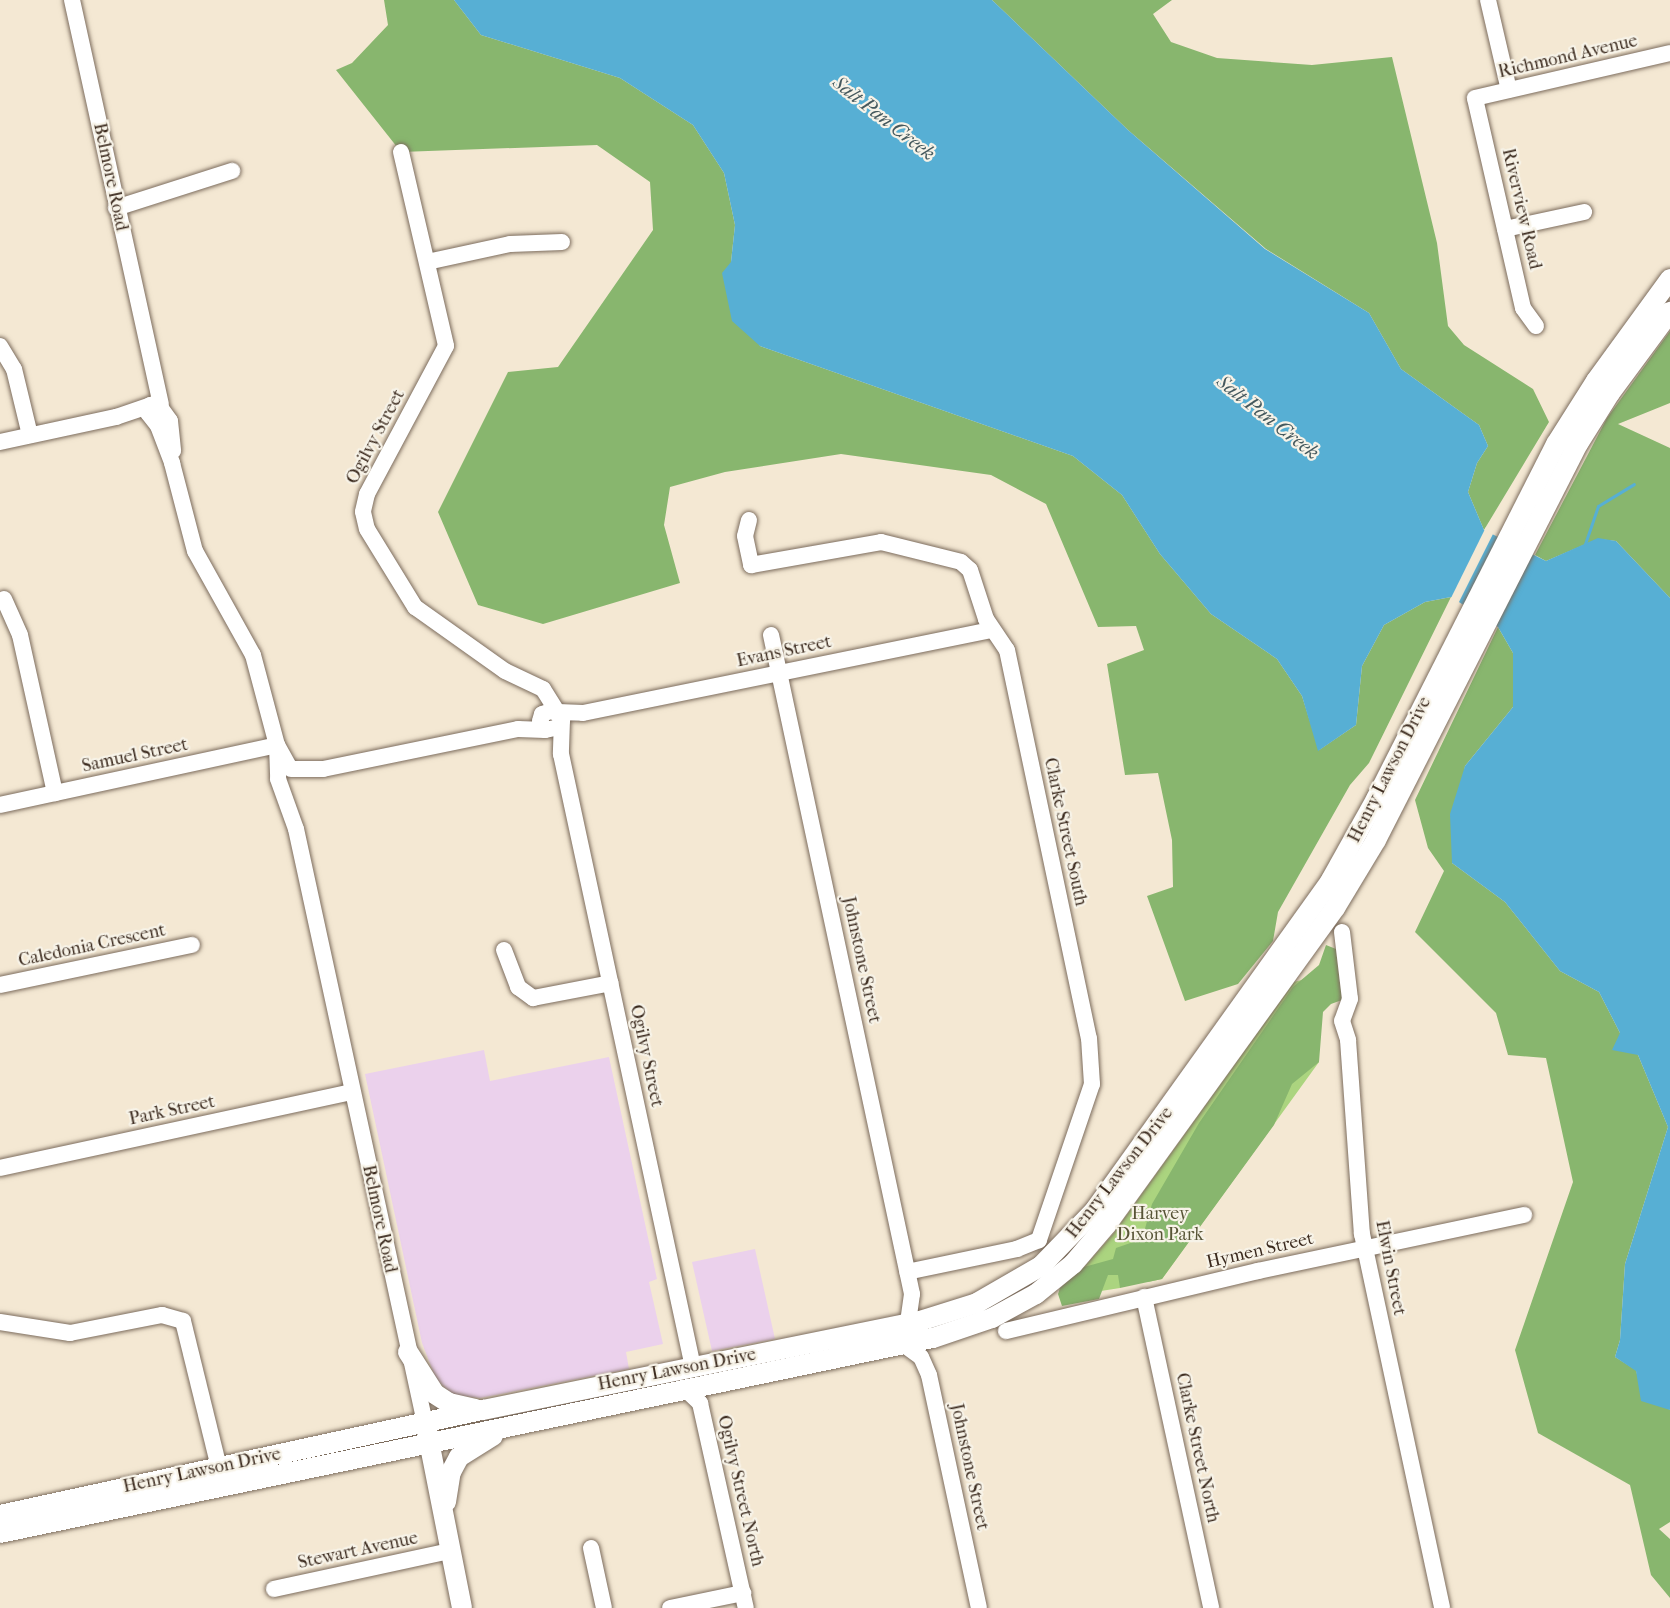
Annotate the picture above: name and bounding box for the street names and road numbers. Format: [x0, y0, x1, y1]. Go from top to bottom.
street label: Richmond Avenue [1496, 30, 1640, 84]
street label: Belmore Road [88, 121, 132, 233]
street label: Riverview Road [1497, 146, 1545, 272]
street label: Ogilvy Street [342, 386, 410, 488]
street label: Evans Street [735, 631, 833, 673]
street label: Henry Lawson Drive [1344, 694, 1436, 846]
street label: Samuel Street [80, 734, 190, 778]
street label: Clarke Street South [1039, 756, 1091, 908]
street label: Johnstone Street [837, 895, 885, 1025]
street label: Caledonia Crescent [17, 920, 167, 972]
street label: Ogilvy Street [625, 1003, 667, 1109]
street label: Park Street [127, 1091, 217, 1131]
street label: Henry Lawson Drive [1062, 1103, 1178, 1243]
street label: Belmore Road [357, 1163, 401, 1275]
street label: Elwin Street [1370, 1219, 1410, 1317]
street label: Hymen Street [1204, 1228, 1316, 1274]
street label: Henry Lawson Drive [596, 1344, 758, 1396]
street label: Clarke Street North [1171, 1371, 1223, 1525]
street label: Johnstone Street [945, 1402, 993, 1532]
street label: Ogilvy Street North [712, 1413, 768, 1569]
street label: Henry Lawson Drive [121, 1444, 283, 1498]
street label: Stewart Avenue [296, 1528, 420, 1574]

